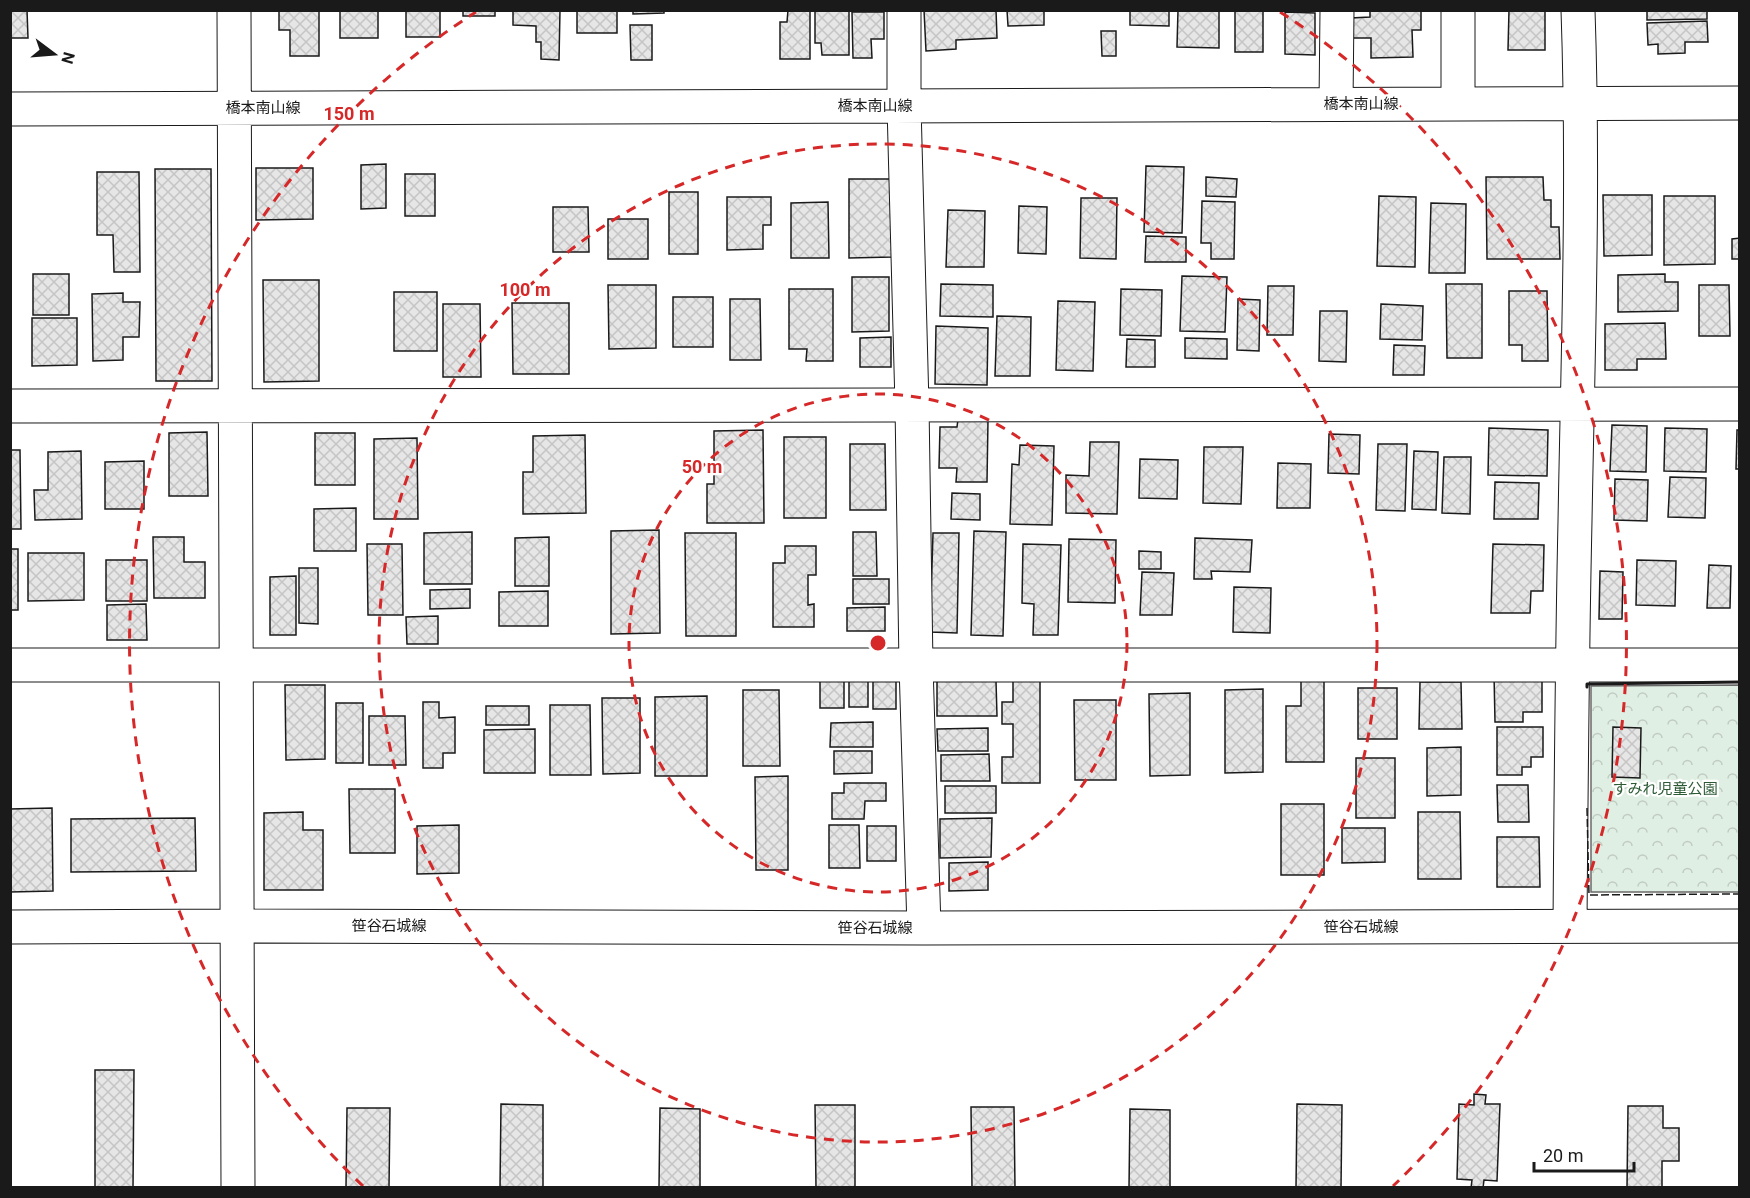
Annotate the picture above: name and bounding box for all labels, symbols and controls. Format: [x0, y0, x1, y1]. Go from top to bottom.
north arrow [24, 24, 84, 84]
text: N [57, 50, 79, 66]
street label: 橋本南山線 [1323, 95, 1399, 113]
street label: 橋本南山線 [837, 97, 913, 115]
street label: 橋本南山線 [225, 99, 301, 117]
text: 150 m [323, 103, 375, 124]
text: 100 m [499, 279, 551, 300]
text: 50 m [682, 456, 722, 477]
centre of rings [868, 633, 888, 653]
park label: すみれ児童公園 [1612, 780, 1718, 798]
street label: 笹谷石城線 [351, 917, 427, 935]
street label: 笹谷石城線 [1323, 918, 1399, 936]
street label: 笹谷石城線 [837, 919, 913, 937]
scale bar [1534, 1135, 1634, 1173]
text: 20 m [1543, 1145, 1583, 1166]

